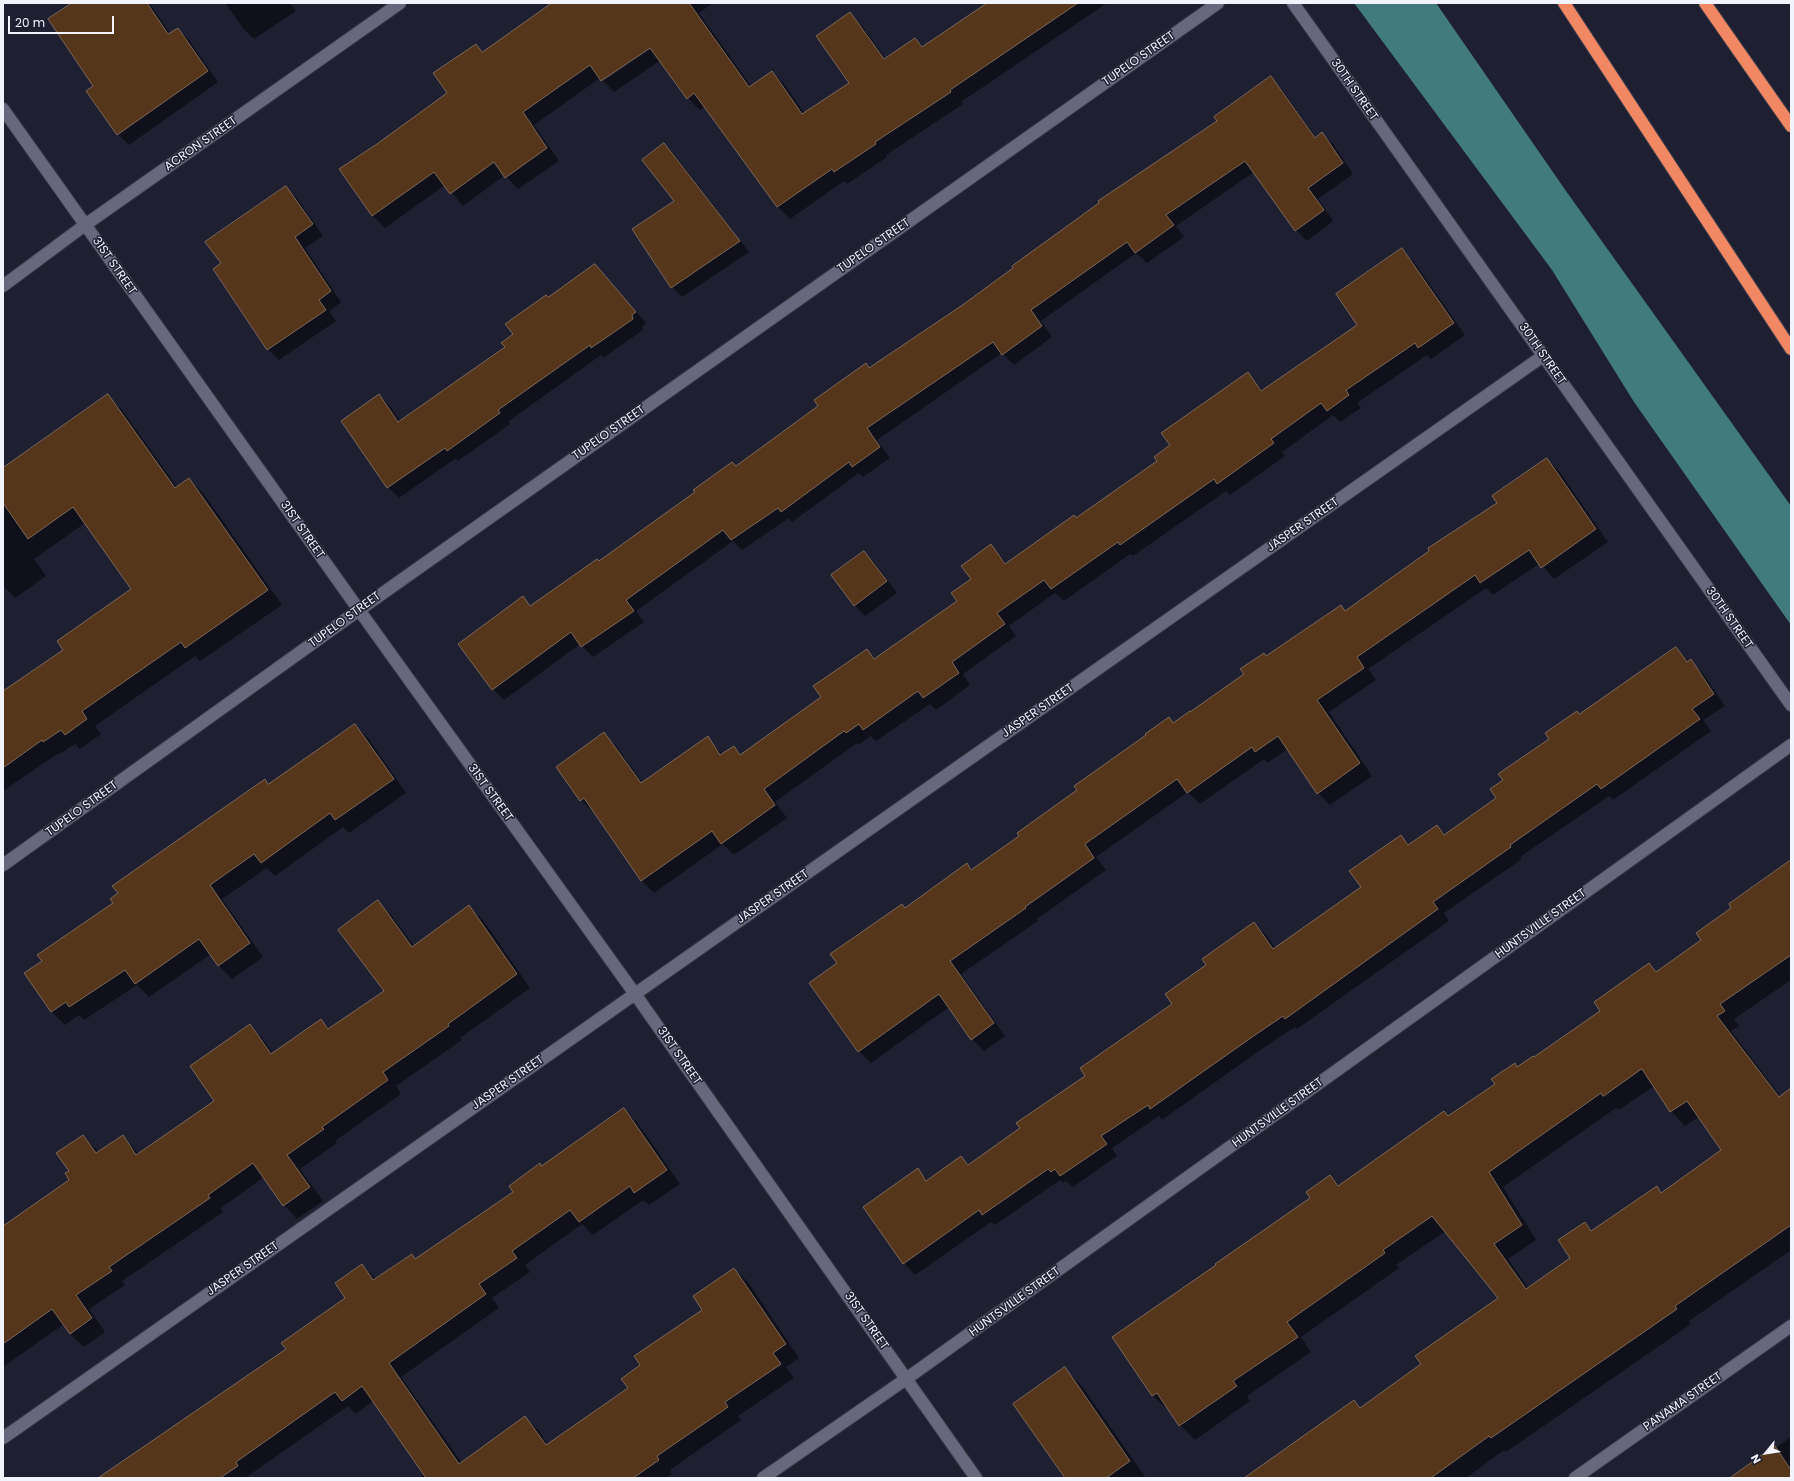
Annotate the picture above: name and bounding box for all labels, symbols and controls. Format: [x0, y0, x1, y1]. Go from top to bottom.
scale bar [10, 8, 116, 34]
text: 20 m [15, 14, 45, 31]
street label: TUPELO STREET [1100, 29, 1178, 89]
street label: 30TH STREET [1327, 56, 1381, 124]
street label: ACRON STREET [162, 114, 240, 174]
street label: TUPELO STREET [835, 216, 913, 276]
street label: 31ST STREET [89, 234, 139, 298]
street label: 30TH STREET [1515, 320, 1569, 388]
street label: TUPELO STREET [570, 403, 648, 463]
street label: JASPER STREET [1264, 495, 1342, 555]
street label: 31ST STREET [277, 498, 327, 562]
street label: 30TH STREET [1702, 584, 1756, 652]
street label: TUPELO STREET [306, 589, 384, 651]
street label: JASPER STREET [999, 681, 1077, 741]
street label: 31ST STREET [464, 762, 516, 824]
street label: TUPELO STREET [43, 778, 121, 840]
street label: JASPER STREET [734, 867, 812, 927]
street label: HUNTSVILLE STREET [1493, 886, 1589, 962]
street label: 31ST STREET [654, 1024, 704, 1088]
street label: JASPER STREET [469, 1053, 547, 1113]
street label: HUNTSVILLE STREET [1230, 1075, 1326, 1151]
street label: JASPER STREET [204, 1239, 282, 1299]
street label: HUNTSVILLE STREET [967, 1264, 1063, 1340]
street label: 31ST STREET [841, 1289, 891, 1353]
street label: PANAMA STREET [1641, 1369, 1725, 1435]
north arrow [1746, 1433, 1786, 1473]
text: N [1747, 1451, 1765, 1467]

